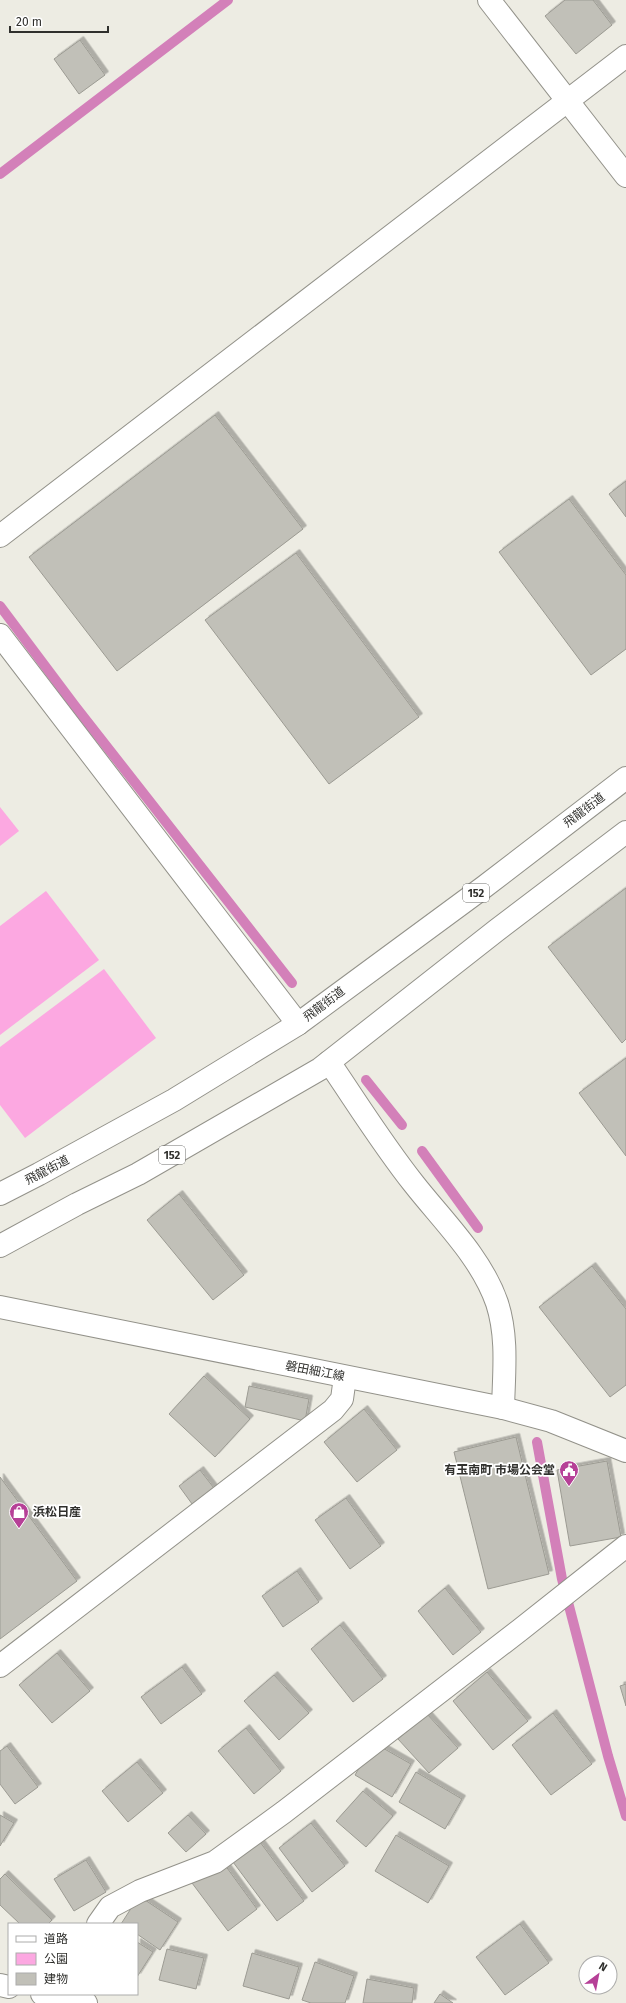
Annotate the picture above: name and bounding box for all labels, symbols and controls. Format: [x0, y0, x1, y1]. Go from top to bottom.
scale bar [10, 8, 108, 34]
text: 20 m [16, 15, 42, 29]
street label: 飛龍街道 [561, 790, 607, 830]
road number: 152 [463, 884, 489, 902]
street label: 飛龍街道 [301, 984, 347, 1024]
road number: 152 [159, 1146, 185, 1164]
street label: 飛龍街道 [23, 1153, 71, 1187]
street label: 磐田細江線 [284, 1358, 346, 1384]
public building icon: 有玉南町 市場公会堂 [558, 1459, 580, 1487]
place label: 有玉南町 市場公会堂 [444, 1463, 555, 1477]
shop icon: 浜松日産 [8, 1501, 30, 1529]
place label: 浜松日産 [33, 1505, 81, 1519]
legend [8, 1923, 138, 1995]
text: 道路 [44, 1932, 68, 1946]
text: 公園 [44, 1952, 68, 1966]
north arrow [578, 1955, 618, 1995]
text: N [596, 1959, 610, 1974]
text: 建物 [44, 1972, 68, 1986]

